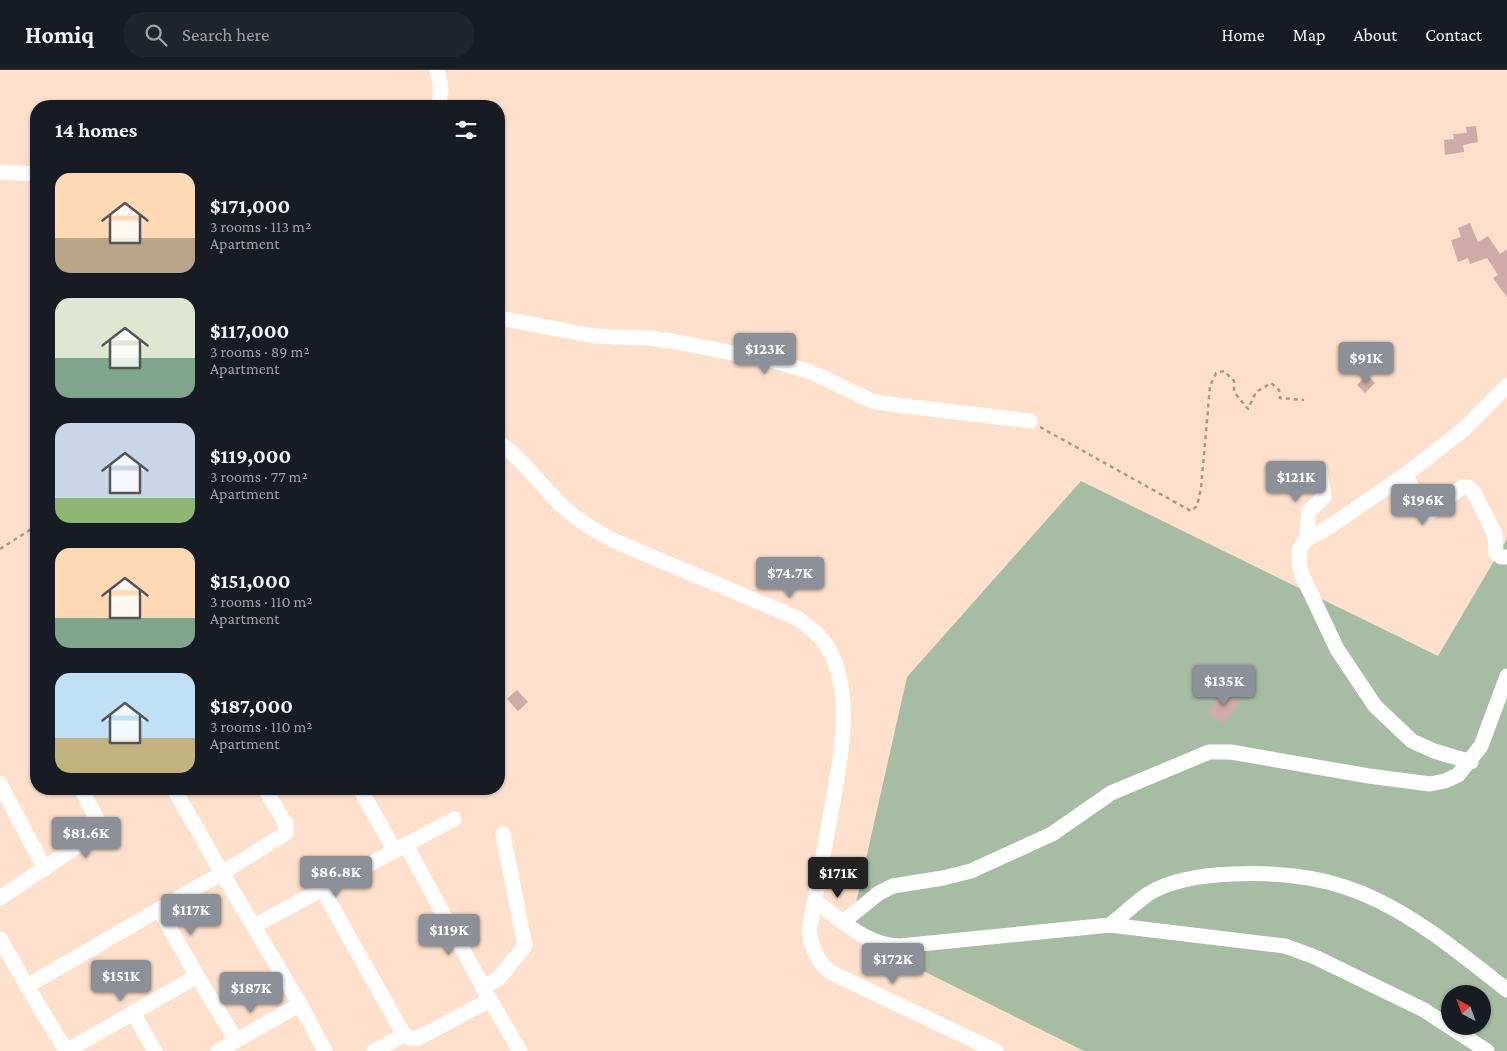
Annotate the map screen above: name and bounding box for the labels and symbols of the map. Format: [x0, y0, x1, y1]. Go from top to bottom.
pin: $123K [730, 332, 800, 375]
pin: $91K [1336, 342, 1396, 384]
pin: $121K [1261, 460, 1331, 503]
pin: $196K [1388, 484, 1458, 526]
pin: $74.7K [749, 556, 831, 599]
pin: $135K [1189, 664, 1259, 707]
pin: $81.6K [45, 816, 127, 859]
pin: $86.8K [295, 856, 377, 898]
pin: $171K [803, 856, 873, 899]
pin: $117K [156, 894, 226, 936]
pin: $119K [414, 914, 484, 956]
pin: $172K [858, 942, 928, 985]
pin: $151K [86, 960, 156, 1002]
pin: $187K [216, 972, 286, 1014]
north arrow [1441, 985, 1491, 1035]

